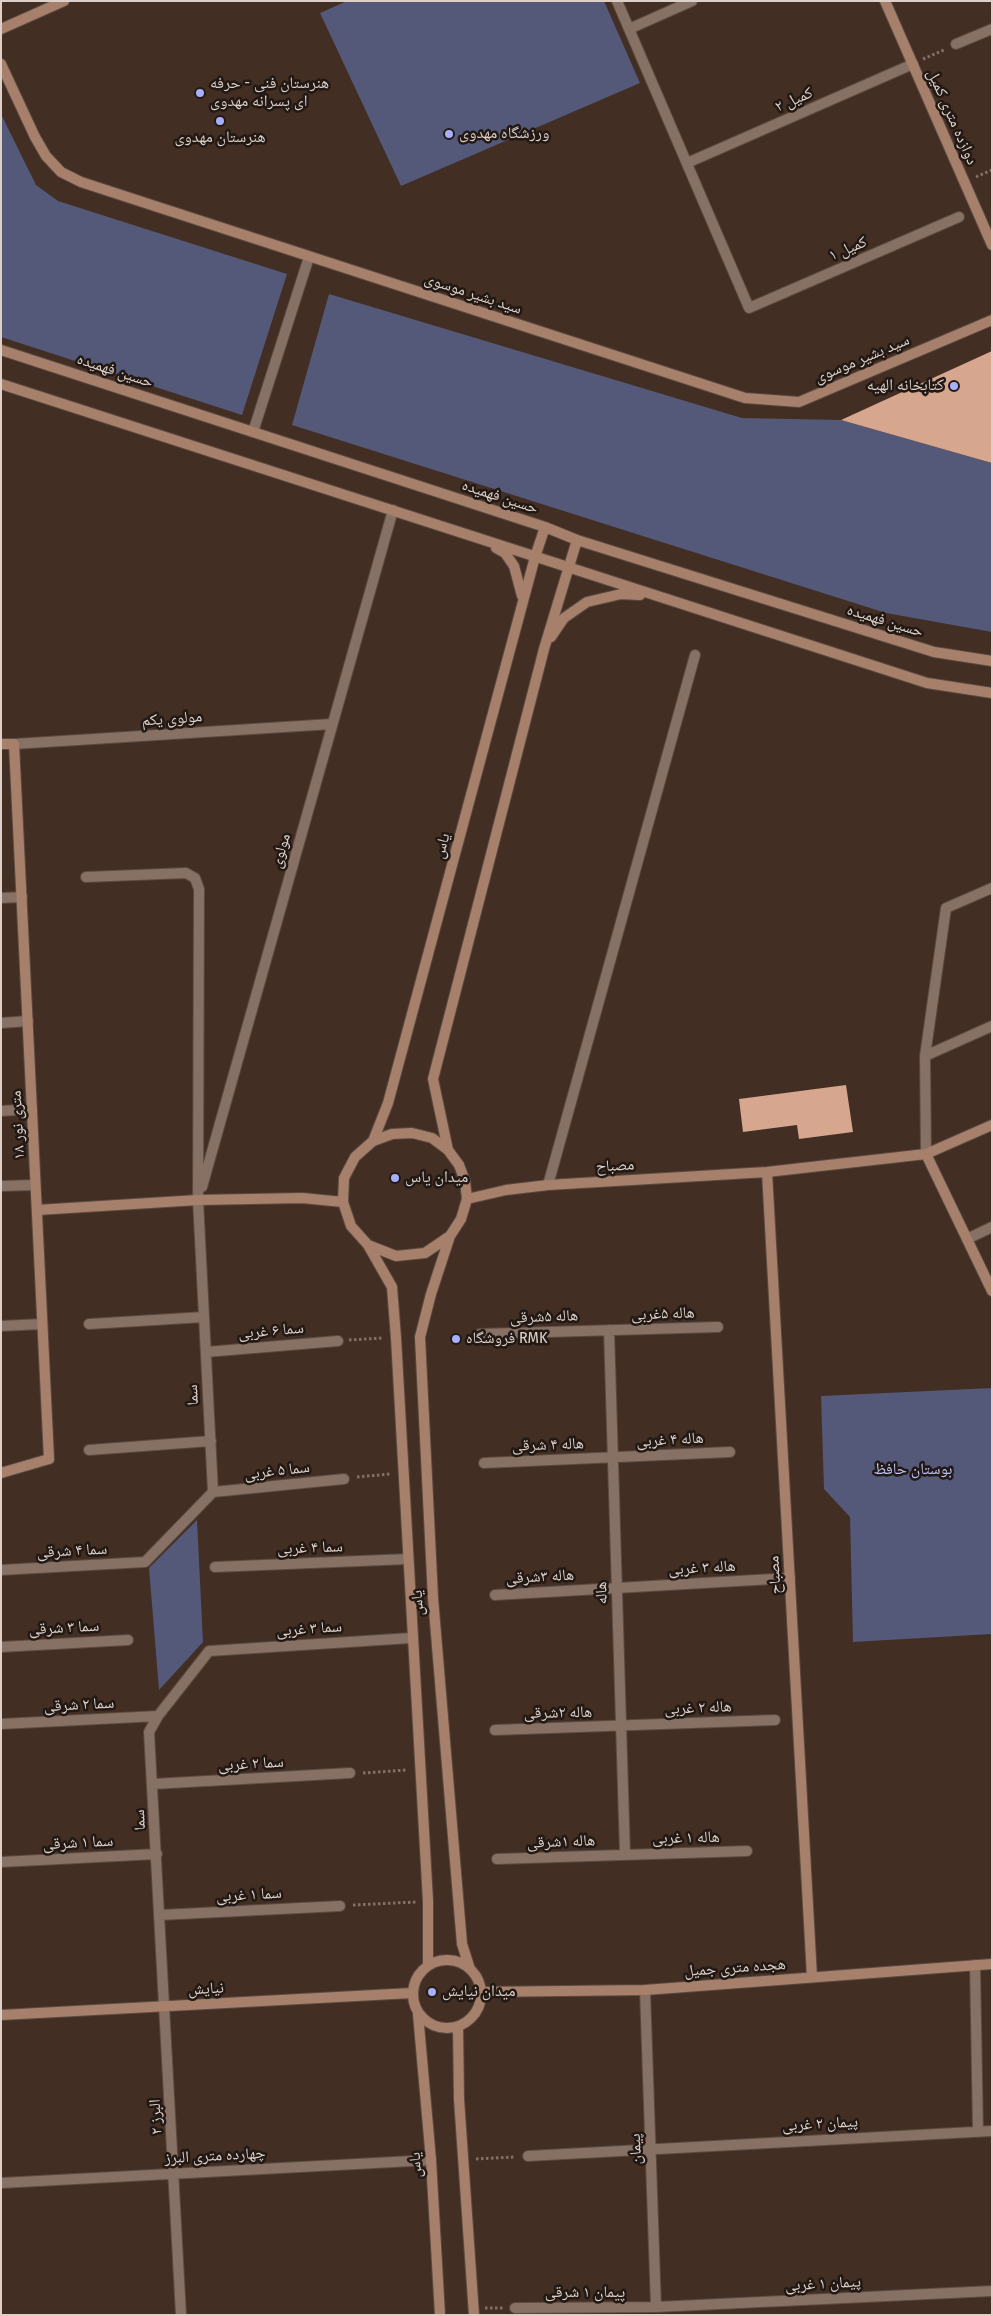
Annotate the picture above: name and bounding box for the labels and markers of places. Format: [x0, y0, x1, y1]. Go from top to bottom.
place label: هنرستان فنی - حرفه ای پسرانه مهدوی [210, 74, 329, 112]
marker: هنرستان فنی - حرفه ای پسرانه مهدوی [194, 87, 206, 99]
marker: هنرستان مهدوی [214, 115, 226, 127]
place label: ورزشگاه مهدوی [459, 124, 549, 144]
place label: هنرستان مهدوی [174, 128, 266, 148]
marker: ورزشگاه مهدوی [443, 128, 455, 140]
place label: کتابخانه الهیه [867, 376, 944, 396]
marker: کتابخانه الهیه [948, 380, 960, 392]
place label: میدان یاس [405, 1168, 468, 1188]
marker: میدان یاس [389, 1172, 401, 1184]
place label: فروشگاه RMK [466, 1329, 547, 1349]
marker: فروشگاه RMK [450, 1333, 462, 1345]
place label: میدان نیایش [442, 1982, 516, 2002]
marker: میدان نیایش [426, 1986, 438, 1998]

